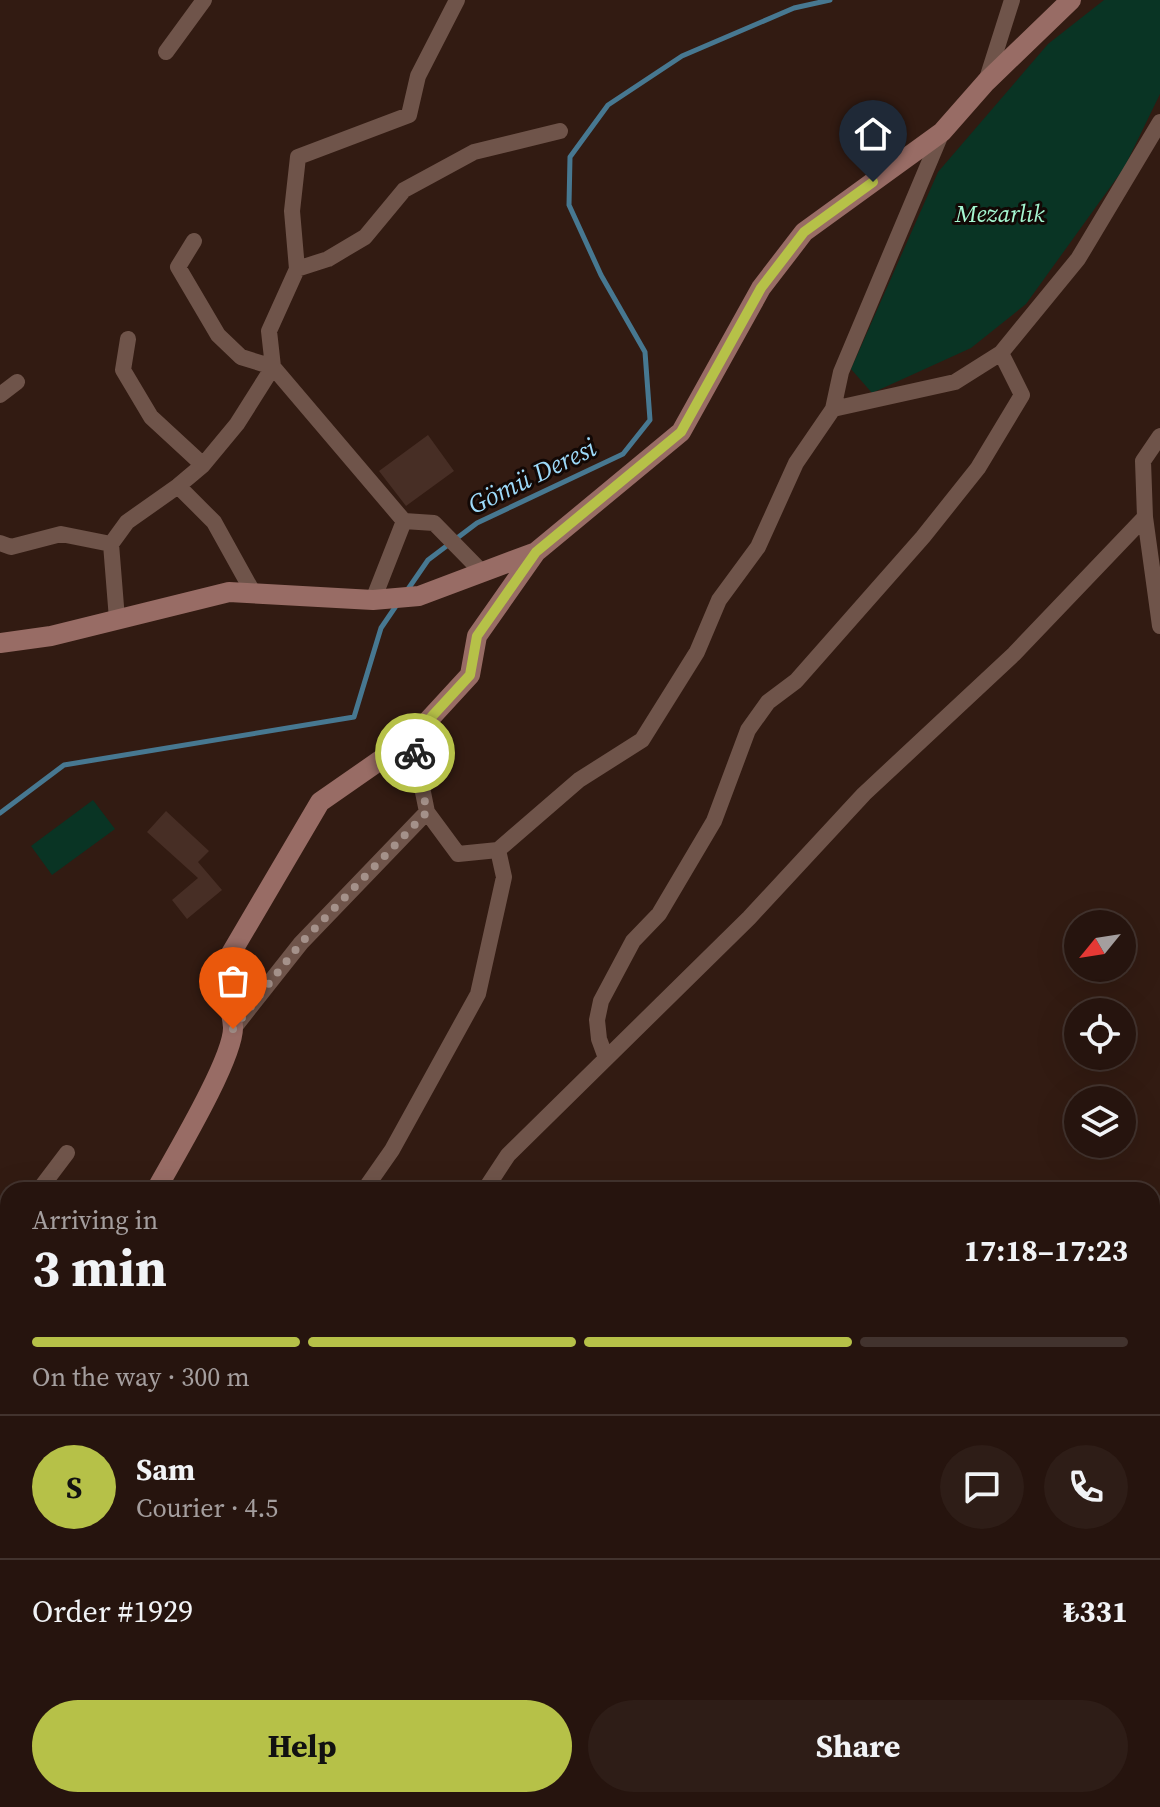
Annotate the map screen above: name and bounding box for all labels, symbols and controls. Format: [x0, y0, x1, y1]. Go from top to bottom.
pin [839, 100, 907, 182]
icon: home [851, 112, 895, 156]
park label: Mezarlık [954, 197, 1045, 230]
water label: Gömü Deresi [462, 429, 602, 523]
courier [375, 713, 455, 793]
icon: bike [393, 731, 437, 775]
north arrow [1064, 910, 1136, 982]
map controls [1064, 910, 1136, 1158]
pin [199, 947, 267, 1029]
icon: bag [211, 959, 255, 1003]
button: locate [1064, 998, 1136, 1070]
button: layers [1064, 1086, 1136, 1158]
text: Arriving in [32, 1202, 158, 1238]
text: 17:18–17:23 [964, 1230, 1128, 1271]
text: 3 min [32, 1232, 167, 1303]
text: On the way · 300 m [32, 1359, 250, 1395]
button: chat [940, 1445, 1024, 1529]
button: phone [1044, 1445, 1128, 1529]
text: Sam [136, 1449, 195, 1490]
text: S [66, 1467, 82, 1508]
text: Courier · 4.5 [136, 1490, 278, 1526]
text: Order #1929 [32, 1591, 193, 1632]
text: ₺331 [1063, 1591, 1128, 1632]
button: Help [32, 1700, 572, 1792]
button: Share [588, 1700, 1128, 1792]

